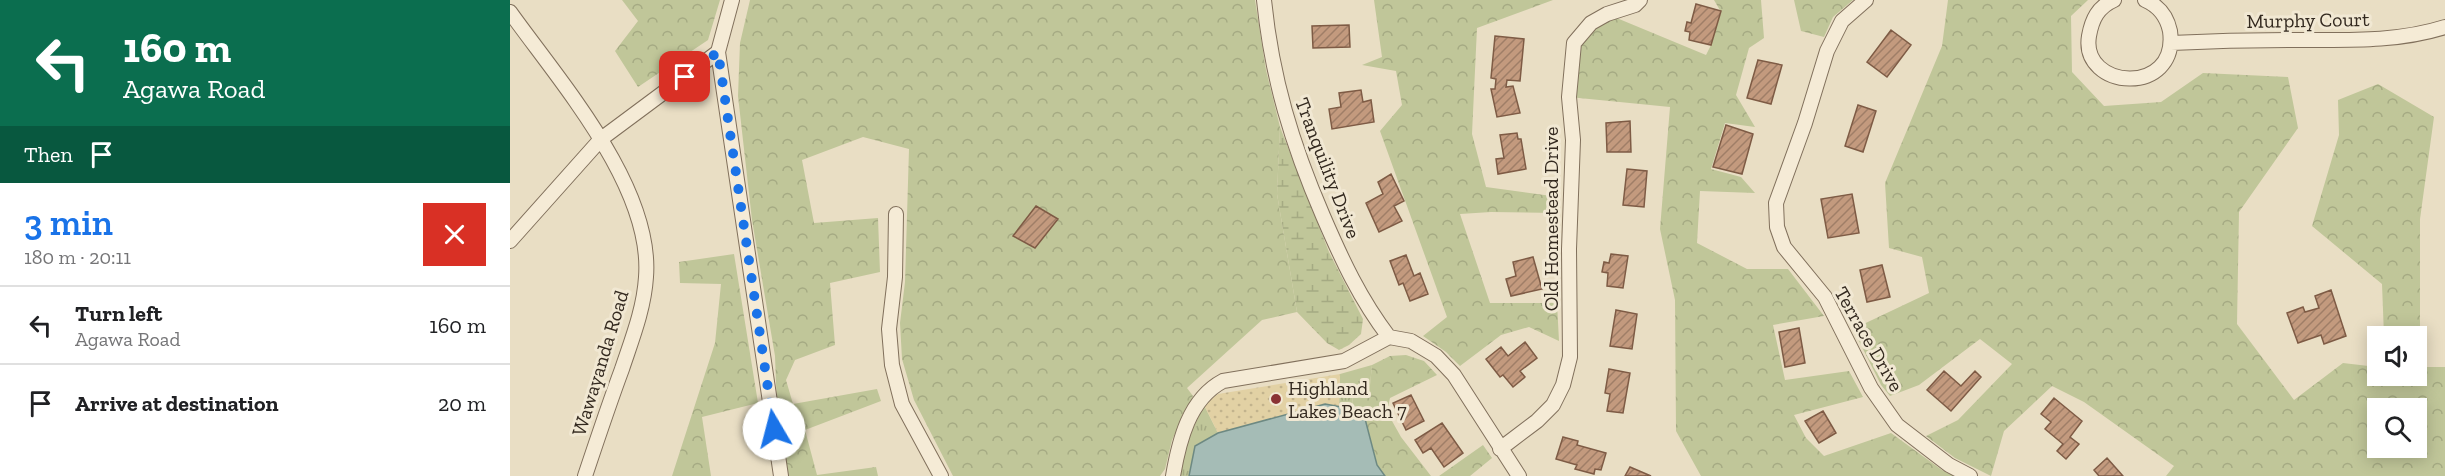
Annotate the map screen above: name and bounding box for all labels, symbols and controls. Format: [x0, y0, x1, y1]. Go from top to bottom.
street label: Murphy Court [2246, 7, 2370, 33]
text: 160 m [123, 22, 231, 73]
icon: left [24, 24, 102, 102]
pin [659, 51, 710, 102]
icon: arrive [668, 60, 701, 93]
text: Agawa Road [123, 73, 265, 105]
street label: Tranquility Drive [1290, 94, 1366, 242]
street label: Old Homestead Drive [1539, 127, 1563, 311]
icon: arrive [85, 138, 118, 171]
text: Then [24, 141, 73, 168]
text: 3 min [24, 201, 113, 244]
button: close [423, 203, 486, 266]
text: 180 m · 20:11 [24, 245, 131, 269]
street label: Terrace Drive [1829, 282, 1909, 396]
street label: Wawayanda Road [566, 287, 634, 439]
text: Turn left [75, 300, 162, 327]
icon: left [24, 309, 57, 342]
text: 160 m [429, 312, 486, 339]
map controls [2367, 326, 2427, 458]
button: sound [2367, 326, 2427, 386]
text: Agawa Road [75, 327, 180, 351]
place label: Highland Lakes Beach 7 [1288, 376, 1407, 423]
icon: arrive [24, 387, 57, 420]
text: Arrive at destination [75, 390, 278, 417]
text: 20 m [438, 390, 486, 417]
marker: Highland Lakes Beach 7 [1269, 392, 1283, 406]
position arrow [742, 397, 806, 461]
button: search [2367, 398, 2427, 458]

